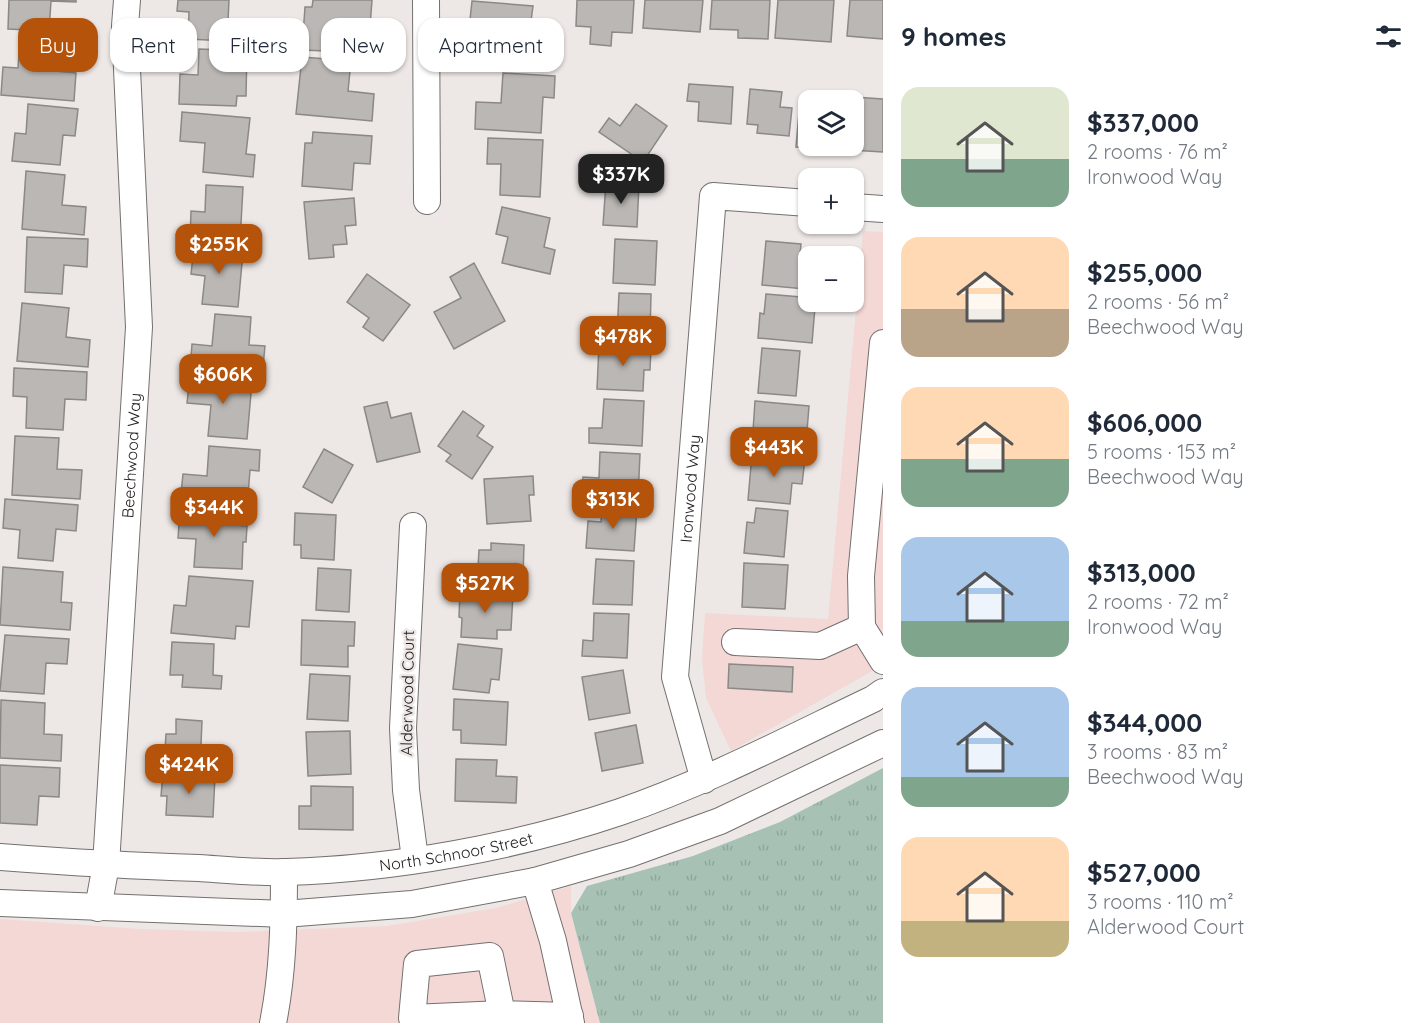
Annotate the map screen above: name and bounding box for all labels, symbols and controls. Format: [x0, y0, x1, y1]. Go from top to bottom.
chip: Buy [18, 18, 98, 72]
chip: Rent [110, 18, 197, 72]
chip: Filters [209, 18, 309, 72]
chip: New [321, 18, 406, 72]
chip: Apartment [418, 18, 564, 72]
text: 9 homes [901, 20, 1006, 53]
icon: filters [1372, 20, 1405, 53]
map controls [798, 90, 864, 312]
button: layers [798, 90, 864, 156]
text: $337,000 [1087, 106, 1199, 139]
icon: home [949, 111, 1021, 183]
text: 2 rooms · 76 m² [1087, 139, 1228, 164]
pin: $337K [579, 154, 663, 205]
text: $337K [592, 161, 650, 186]
text: Ironwood Way [1087, 164, 1222, 189]
button: + [798, 168, 864, 234]
pin: $255K [177, 224, 261, 275]
text: $255K [189, 231, 249, 256]
button: − [798, 246, 864, 312]
text: $255,000 [1087, 256, 1202, 289]
icon: home [949, 261, 1021, 333]
text: 2 rooms · 56 m² [1087, 289, 1229, 314]
text: Beechwood Way [1087, 314, 1244, 339]
pin: $478K [581, 316, 665, 367]
text: $478K [594, 323, 652, 348]
pin: $606K [181, 354, 265, 405]
text: $606K [193, 361, 253, 386]
street label: Beechwood Way [117, 392, 145, 519]
text: $606,000 [1087, 406, 1202, 439]
icon: home [949, 411, 1021, 483]
pin: $443K [732, 427, 816, 478]
street label: Ironwood Way [676, 434, 704, 543]
text: $443K [744, 434, 804, 459]
text: 5 rooms · 153 m² [1087, 439, 1236, 464]
text: Beechwood Way [1087, 464, 1244, 489]
pin: $313K [571, 479, 655, 530]
text: $313K [586, 486, 640, 511]
pin: $344K [172, 487, 256, 538]
text: $344K [184, 494, 244, 519]
text: $313,000 [1087, 556, 1196, 589]
icon: home [949, 561, 1021, 633]
pin: $527K [443, 563, 527, 614]
text: $527K [456, 570, 514, 595]
text: 2 rooms · 72 m² [1087, 589, 1229, 614]
text: Ironwood Way [1087, 614, 1222, 639]
street label: Alderwood Court [396, 630, 418, 756]
text: $344,000 [1087, 706, 1202, 739]
icon: home [949, 711, 1021, 783]
text: 3 rooms · 83 m² [1087, 739, 1228, 764]
pin: $424K [147, 744, 231, 795]
text: $424K [159, 751, 219, 776]
text: Beechwood Way [1087, 764, 1244, 789]
street label: North Schnoor Street [378, 828, 535, 875]
text: $527,000 [1087, 856, 1201, 889]
icon: home [949, 861, 1021, 933]
text: 3 rooms · 110 m² [1087, 889, 1234, 914]
text: Alderwood Court [1087, 914, 1244, 939]

